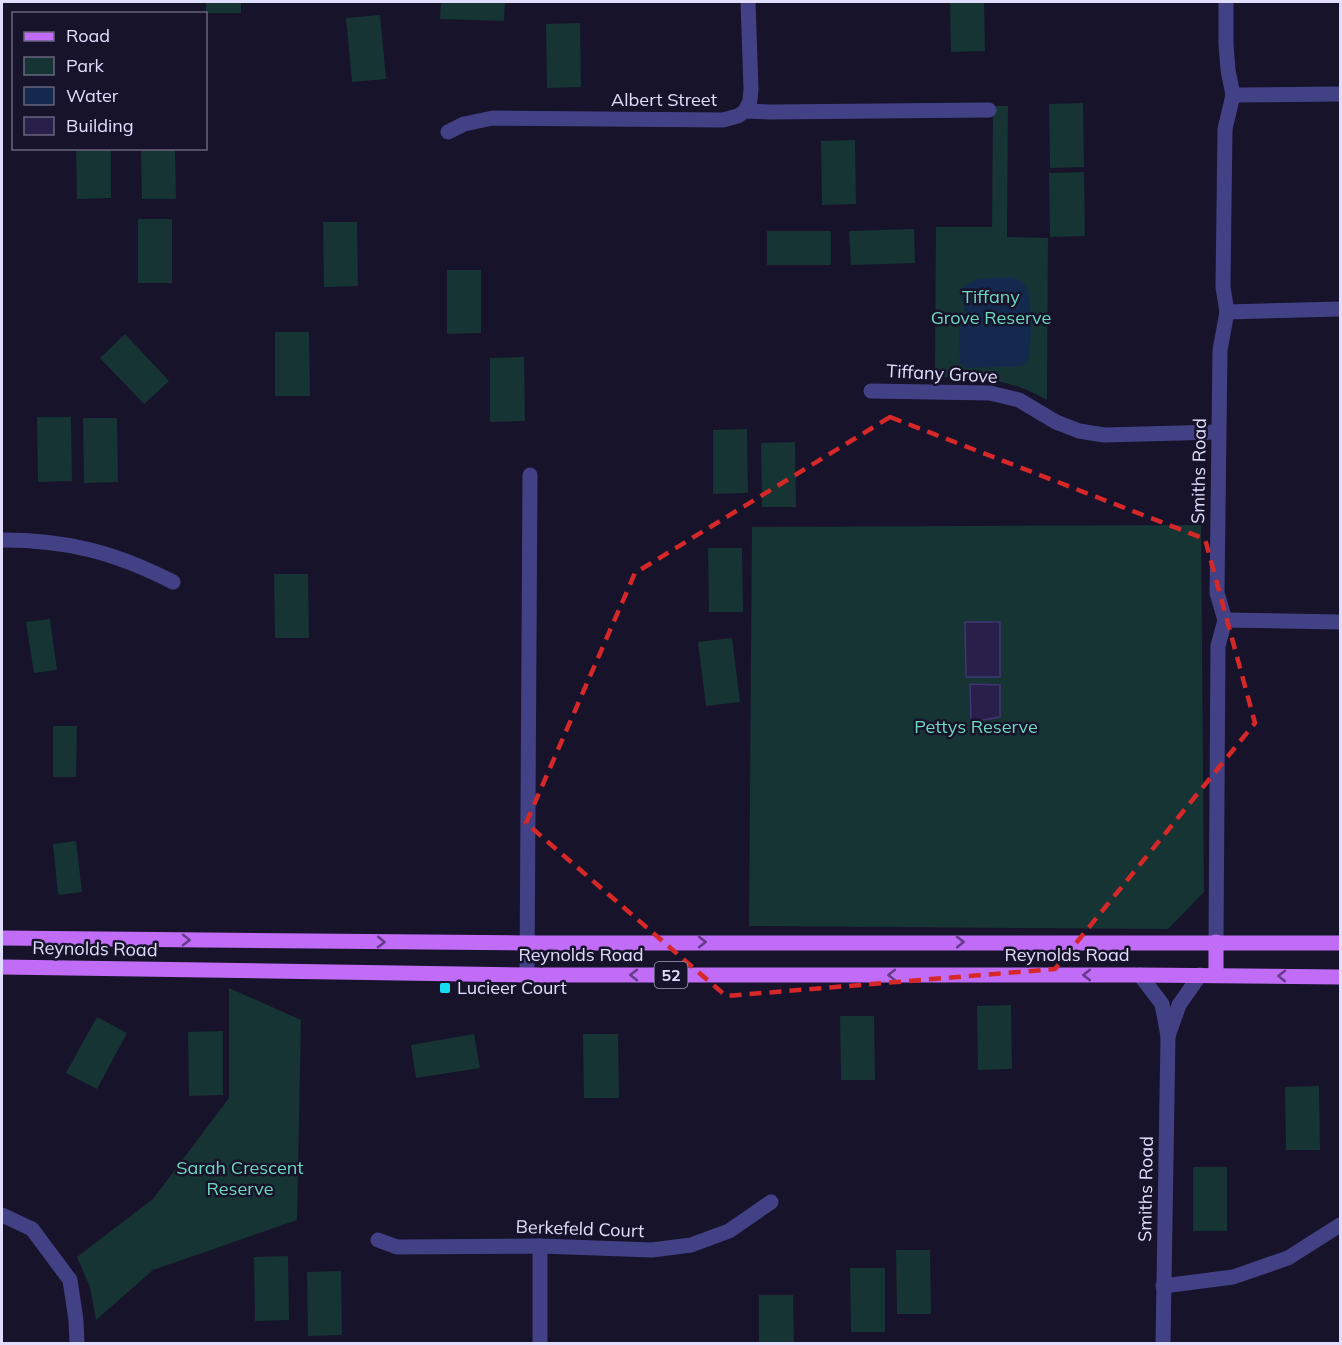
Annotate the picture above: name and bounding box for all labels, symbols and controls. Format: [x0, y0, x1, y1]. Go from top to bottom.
legend [12, 12, 207, 150]
text: Road [66, 24, 110, 47]
text: Park [66, 54, 105, 77]
text: Water [66, 84, 119, 107]
street label: Albert Street [611, 88, 717, 111]
text: Building [66, 114, 134, 137]
park label: Tiffany Grove Reserve [931, 285, 1051, 329]
street label: Tiffany Grove [886, 359, 998, 388]
street label: Smiths Road [1186, 418, 1211, 524]
park label: Pettys Reserve [914, 715, 1038, 738]
one-way arrow [181, 934, 190, 946]
street label: Reynolds Road [32, 936, 158, 961]
one-way arrow [376, 936, 385, 948]
one-way arrow [697, 936, 706, 948]
one-way arrow [955, 936, 964, 948]
street label: Reynolds Road [518, 943, 644, 966]
street label: Reynolds Road [1004, 943, 1130, 966]
road number: 52 [654, 962, 688, 988]
one-way arrow [630, 969, 639, 981]
one-way arrow [888, 969, 897, 981]
one-way arrow [1083, 969, 1092, 981]
one-way arrow [1278, 970, 1287, 982]
place label: Lucieer Court [457, 976, 567, 999]
marker: Lucieer Court [438, 981, 452, 995]
street label: Smiths Road [1133, 1136, 1158, 1242]
park label: Sarah Crescent Reserve [176, 1156, 304, 1200]
street label: Berkefeld Court [515, 1215, 645, 1242]

